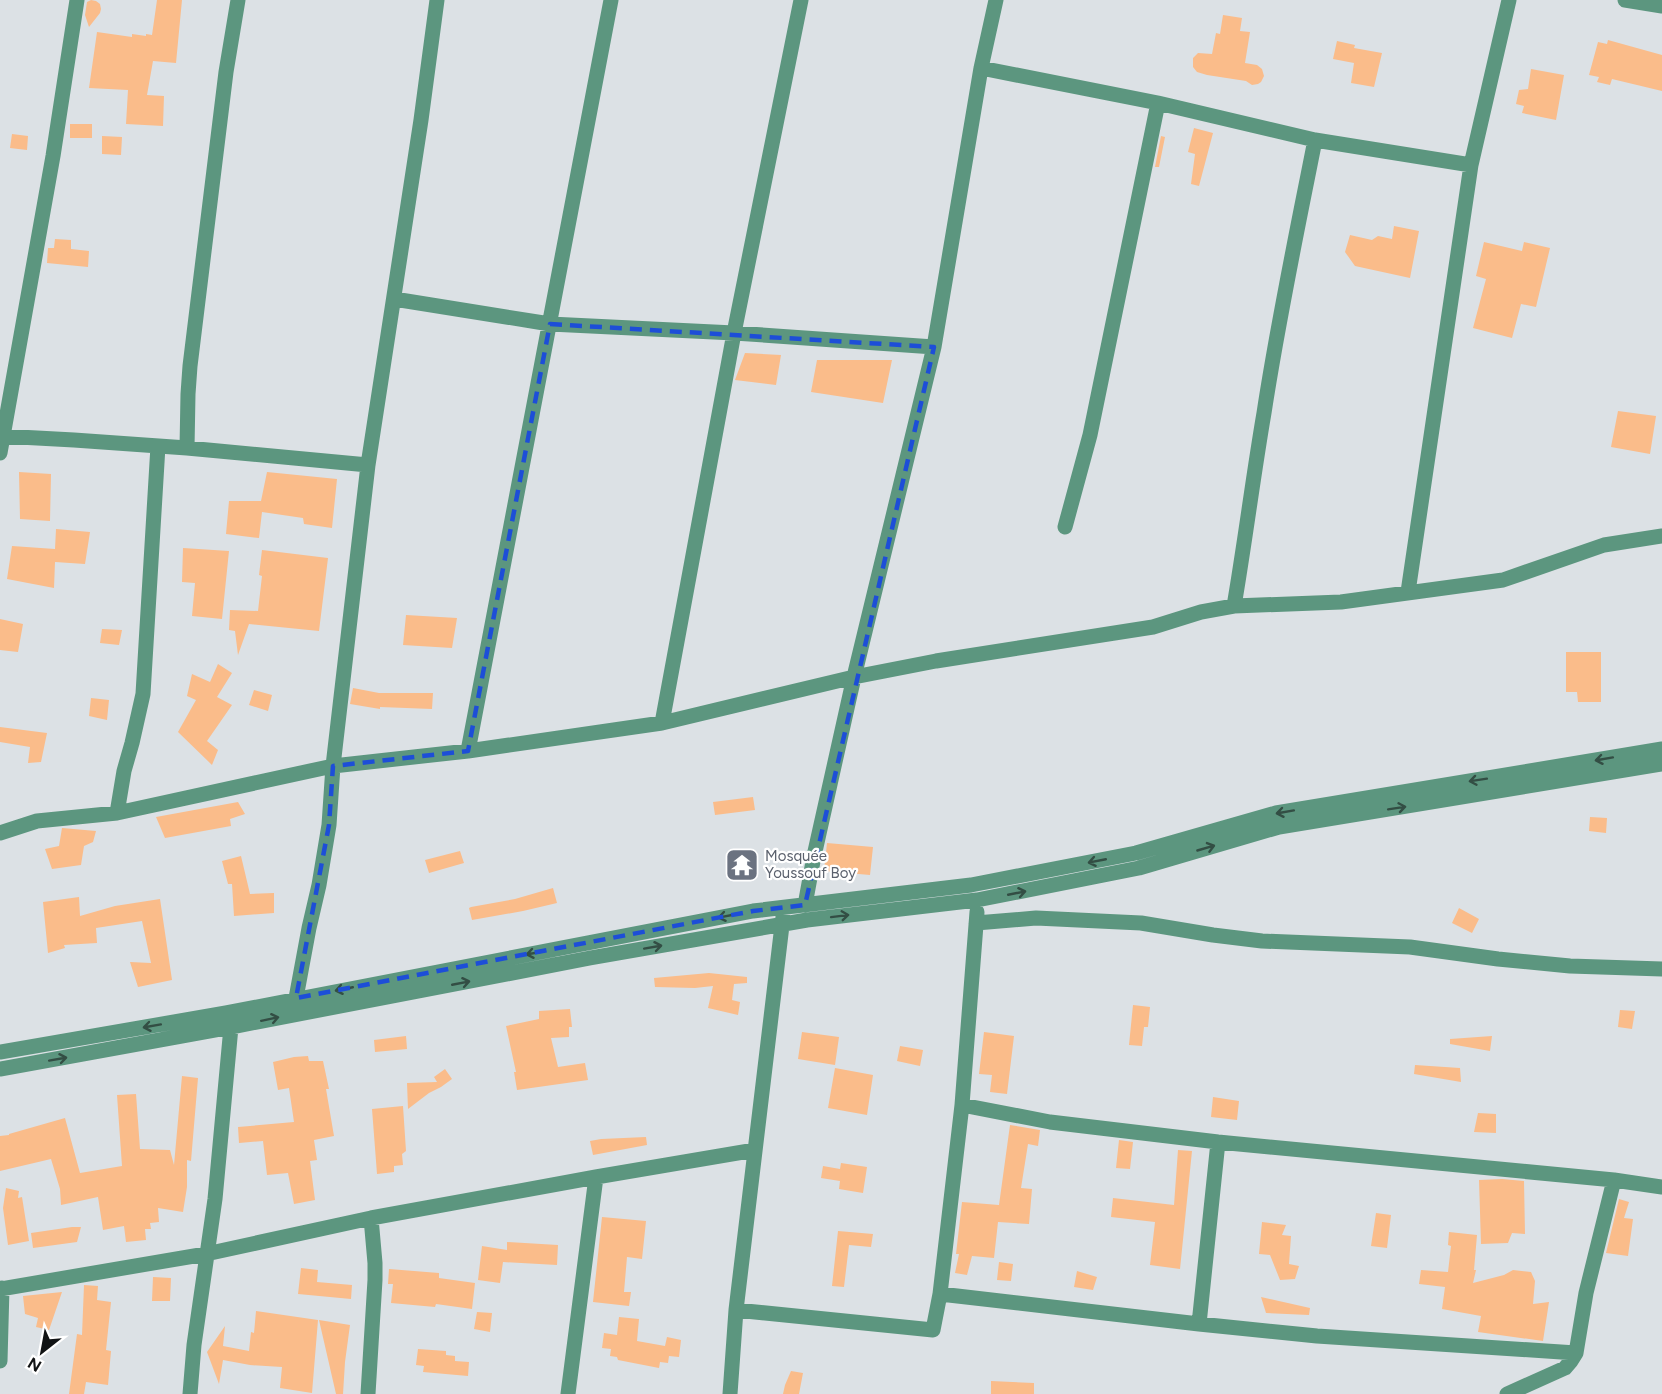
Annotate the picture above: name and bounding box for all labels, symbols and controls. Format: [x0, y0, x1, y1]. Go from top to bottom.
one-way arrow [1595, 754, 1615, 765]
one-way arrow [1468, 775, 1488, 786]
one-way arrow [1387, 802, 1406, 813]
one-way arrow [1276, 806, 1296, 817]
one-way arrow [1197, 842, 1216, 854]
temple icon: Mosquée Youssouf Boy [724, 847, 760, 883]
place label: Mosquée Youssouf Boy [765, 847, 856, 882]
one-way arrow [1087, 856, 1107, 867]
one-way arrow [1007, 886, 1026, 898]
one-way arrow [830, 910, 850, 921]
one-way arrow [717, 911, 737, 922]
one-way arrow [643, 941, 662, 952]
one-way arrow [526, 948, 546, 959]
one-way arrow [451, 977, 471, 988]
one-way arrow [334, 984, 354, 995]
one-way arrow [260, 1013, 279, 1025]
one-way arrow [143, 1021, 163, 1032]
one-way arrow [47, 1053, 67, 1064]
north arrow [12, 1322, 72, 1382]
text: N [24, 1353, 45, 1376]

